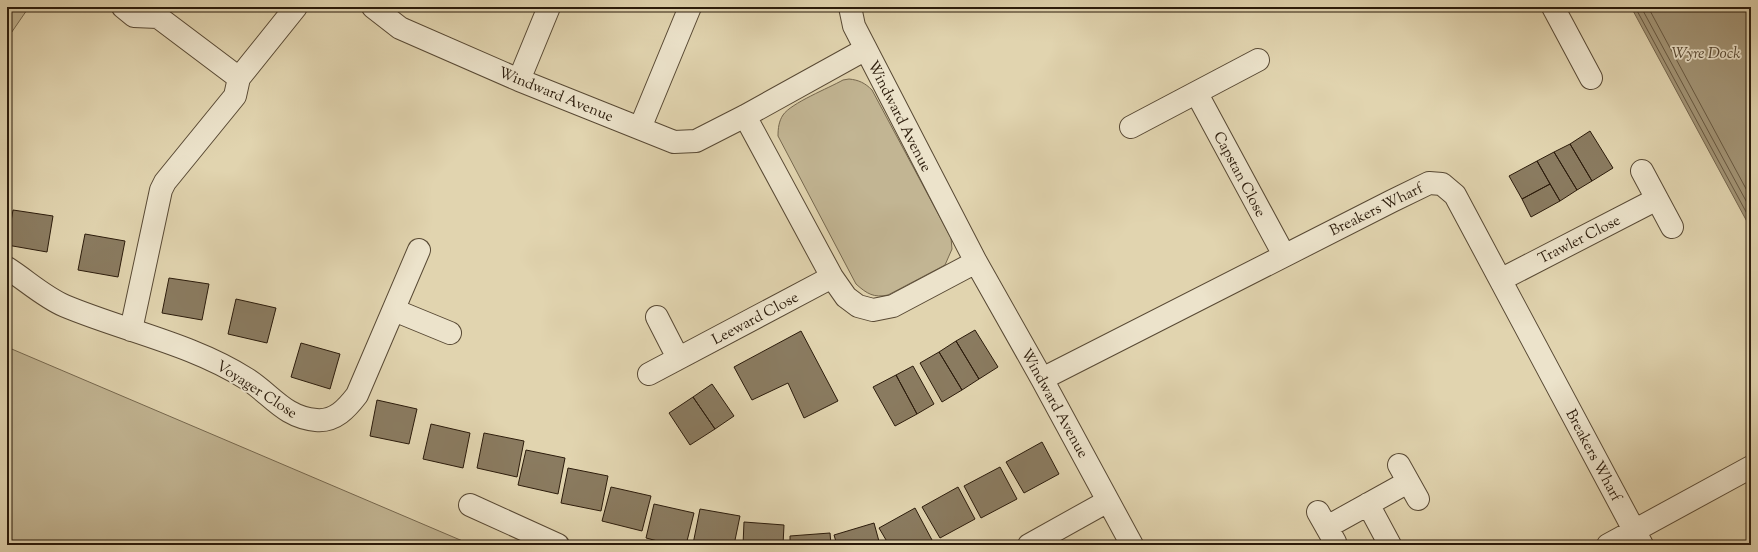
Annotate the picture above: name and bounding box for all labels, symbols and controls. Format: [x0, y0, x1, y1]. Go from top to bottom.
water label: Wyre Dock [1672, 43, 1740, 66]
street label: Windward Avenue [862, 57, 936, 176]
street label: Windward Avenue [495, 63, 616, 128]
street label: Capstan Close [1207, 128, 1270, 221]
street label: Breakers Wharf [1326, 178, 1428, 242]
street label: Trawler Close [1535, 211, 1624, 270]
street label: Leeward Close [709, 288, 803, 351]
street label: Windward Avenue [1015, 345, 1093, 462]
street label: Voyager Close [212, 356, 301, 424]
street label: Breakers Wharf [1560, 406, 1626, 506]

